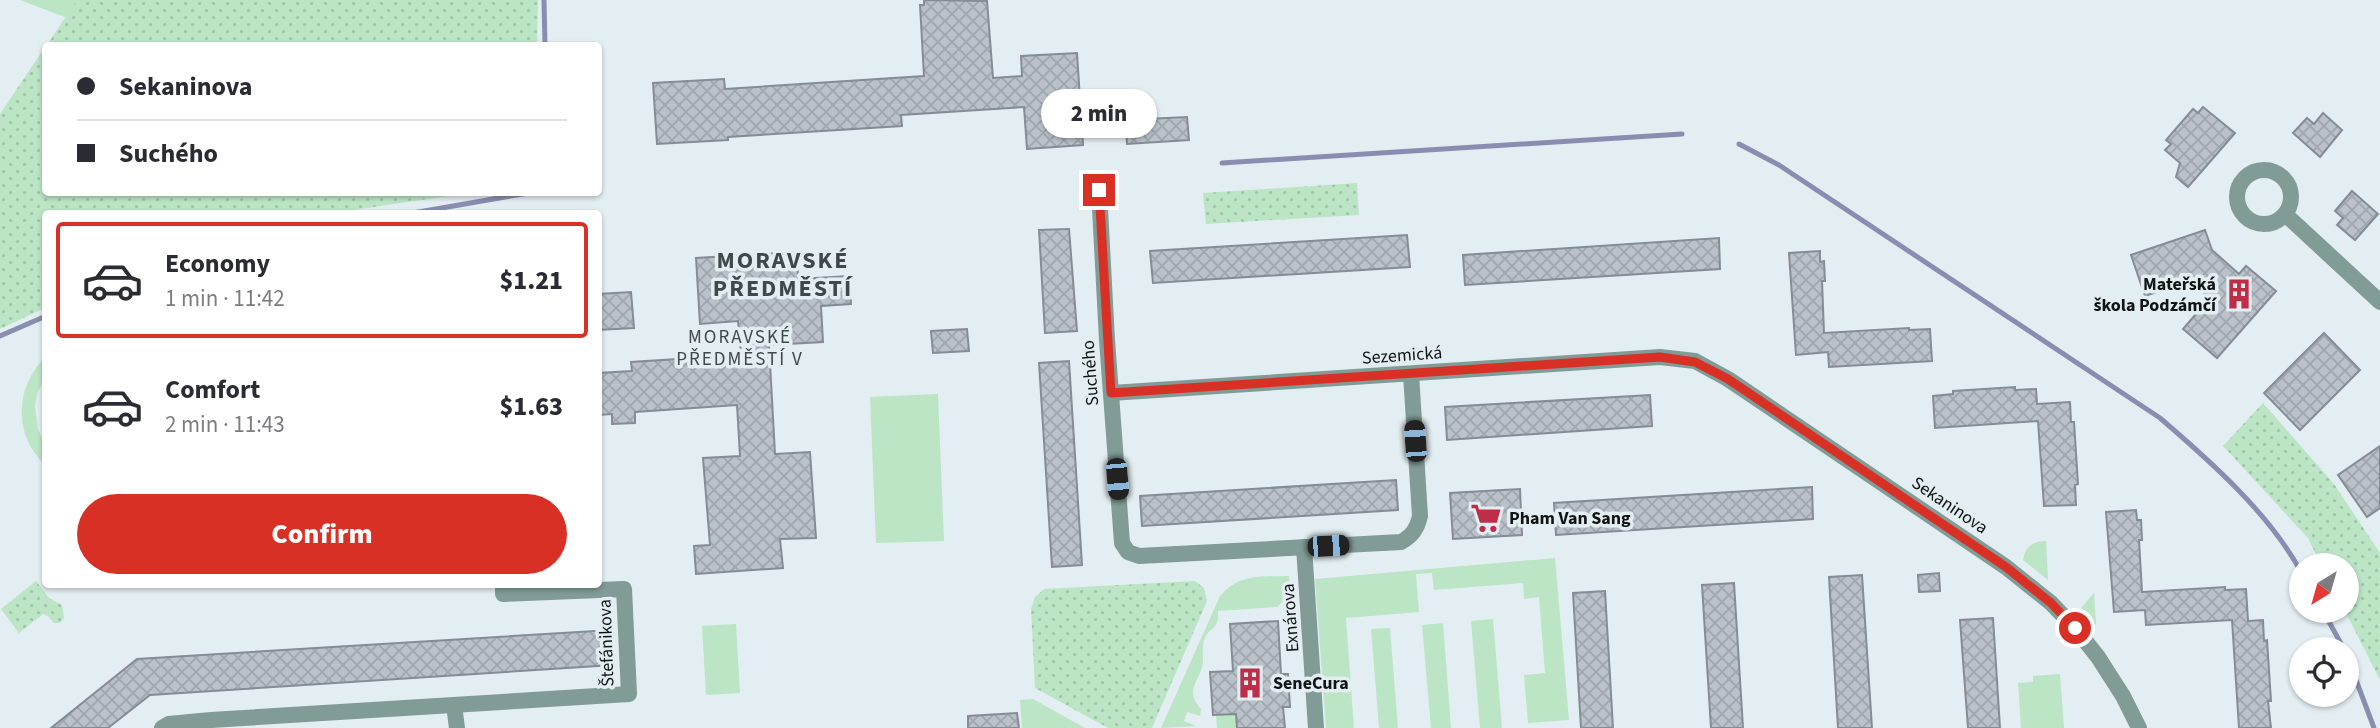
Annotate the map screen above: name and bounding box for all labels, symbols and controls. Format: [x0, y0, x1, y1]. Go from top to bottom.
text: Sekaninova [119, 68, 253, 105]
callout: 2 min [1041, 88, 1157, 138]
text: 2 min [1071, 97, 1127, 130]
text: Suchého [119, 135, 218, 172]
route end [1083, 174, 1115, 206]
district label: MORAVSKÉ PŘEDMĚSTÍ [713, 243, 853, 306]
text: Economy [165, 245, 270, 282]
icon: car [81, 249, 144, 312]
text: $1.21 [499, 262, 563, 299]
place label: Mateřská škola Podzámčí [2093, 272, 2217, 318]
building icon: Mateřská škola Podzámčí [2222, 277, 2256, 311]
text: 1 min · 11:42 [165, 282, 285, 315]
district label: MORAVSKÉ PŘEDMĚSTÍ V [676, 324, 804, 373]
street label: Suchého [1076, 339, 1105, 407]
street label: Sezemická [1361, 340, 1443, 371]
text: Comfort [165, 371, 260, 408]
icon: car [81, 375, 144, 438]
text: $1.63 [499, 388, 563, 425]
text: 2 min · 11:43 [165, 408, 285, 441]
car [1404, 419, 1427, 463]
car [1105, 457, 1130, 501]
street label: Sekaninova [1907, 471, 1993, 540]
button: Confirm [77, 494, 567, 574]
supermarket icon: Pham Van Sang [1469, 501, 1503, 535]
place label: Pham Van Sang [1509, 506, 1631, 531]
car [1307, 534, 1350, 558]
north arrow [2289, 553, 2359, 623]
map controls [2289, 553, 2359, 707]
street label: Exnárova [1276, 583, 1305, 653]
street label: Štefánikova [592, 599, 621, 687]
route start [2059, 612, 2091, 644]
button: locate [2289, 637, 2359, 707]
building icon: SeneCura [1233, 666, 1267, 700]
place label: SeneCura [1273, 671, 1349, 696]

